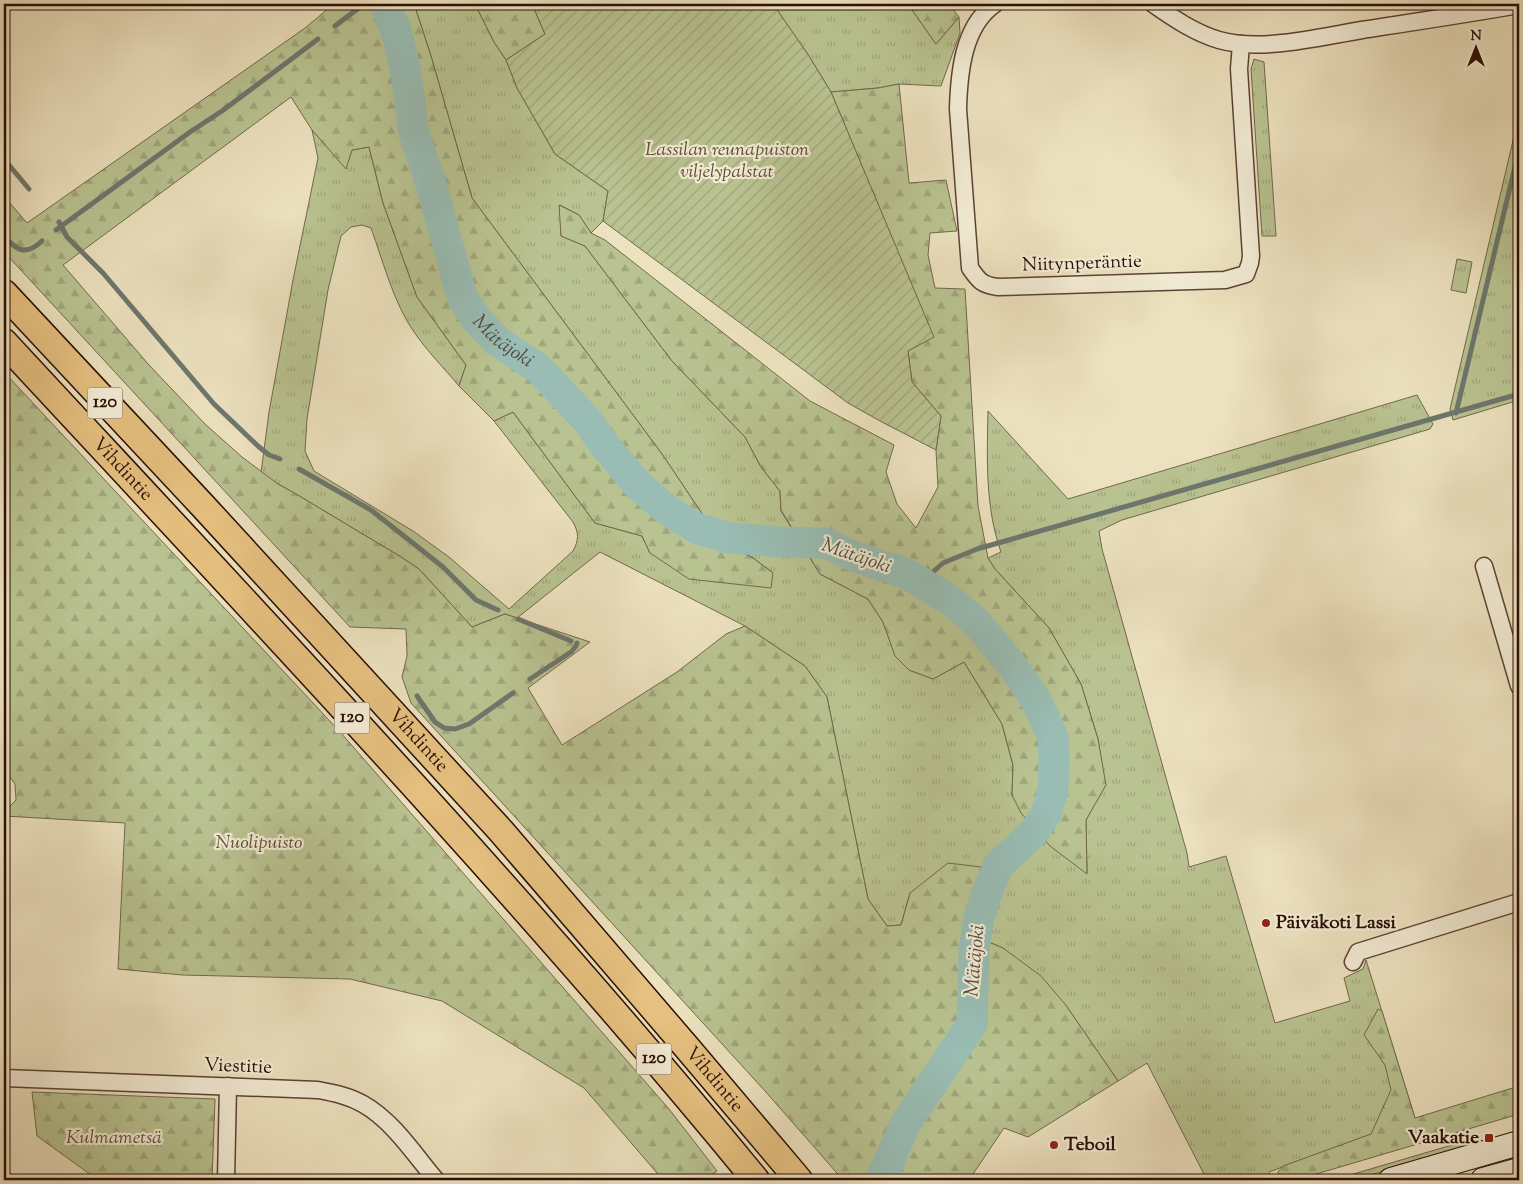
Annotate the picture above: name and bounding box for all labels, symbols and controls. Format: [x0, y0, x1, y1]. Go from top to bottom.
north arrow [1450, 22, 1500, 72]
text: N [1470, 27, 1482, 47]
park label: Lassilan reunapuiston viljelypalstat [645, 137, 809, 186]
street label: Niitynperäntie [1022, 248, 1142, 280]
water label: Mätäjoki [465, 308, 539, 376]
road number: 120 [88, 388, 122, 418]
street label: Vihdintie [86, 432, 159, 507]
water label: Mätäjoki [817, 532, 895, 582]
road number: 120 [334, 702, 370, 734]
street label: Vihdintie [382, 703, 455, 779]
park label: Nuolipuisto [216, 830, 302, 857]
place label: Päiväkoti Lassi [1276, 910, 1397, 937]
marker: Päiväkoti Lassi [1260, 917, 1272, 929]
water label: Mätäjoki [958, 924, 994, 998]
street label: Vihdintie [679, 1041, 750, 1119]
road number: 120 [636, 1044, 672, 1074]
street label: Viestitie [203, 1052, 273, 1082]
park label: Kulmametsä [66, 1125, 162, 1152]
place label: Vaakatie [1408, 1125, 1479, 1152]
place label: Teboil [1064, 1132, 1117, 1159]
marker: Vaakatie [1483, 1132, 1495, 1144]
marker: Teboil [1048, 1139, 1060, 1151]

